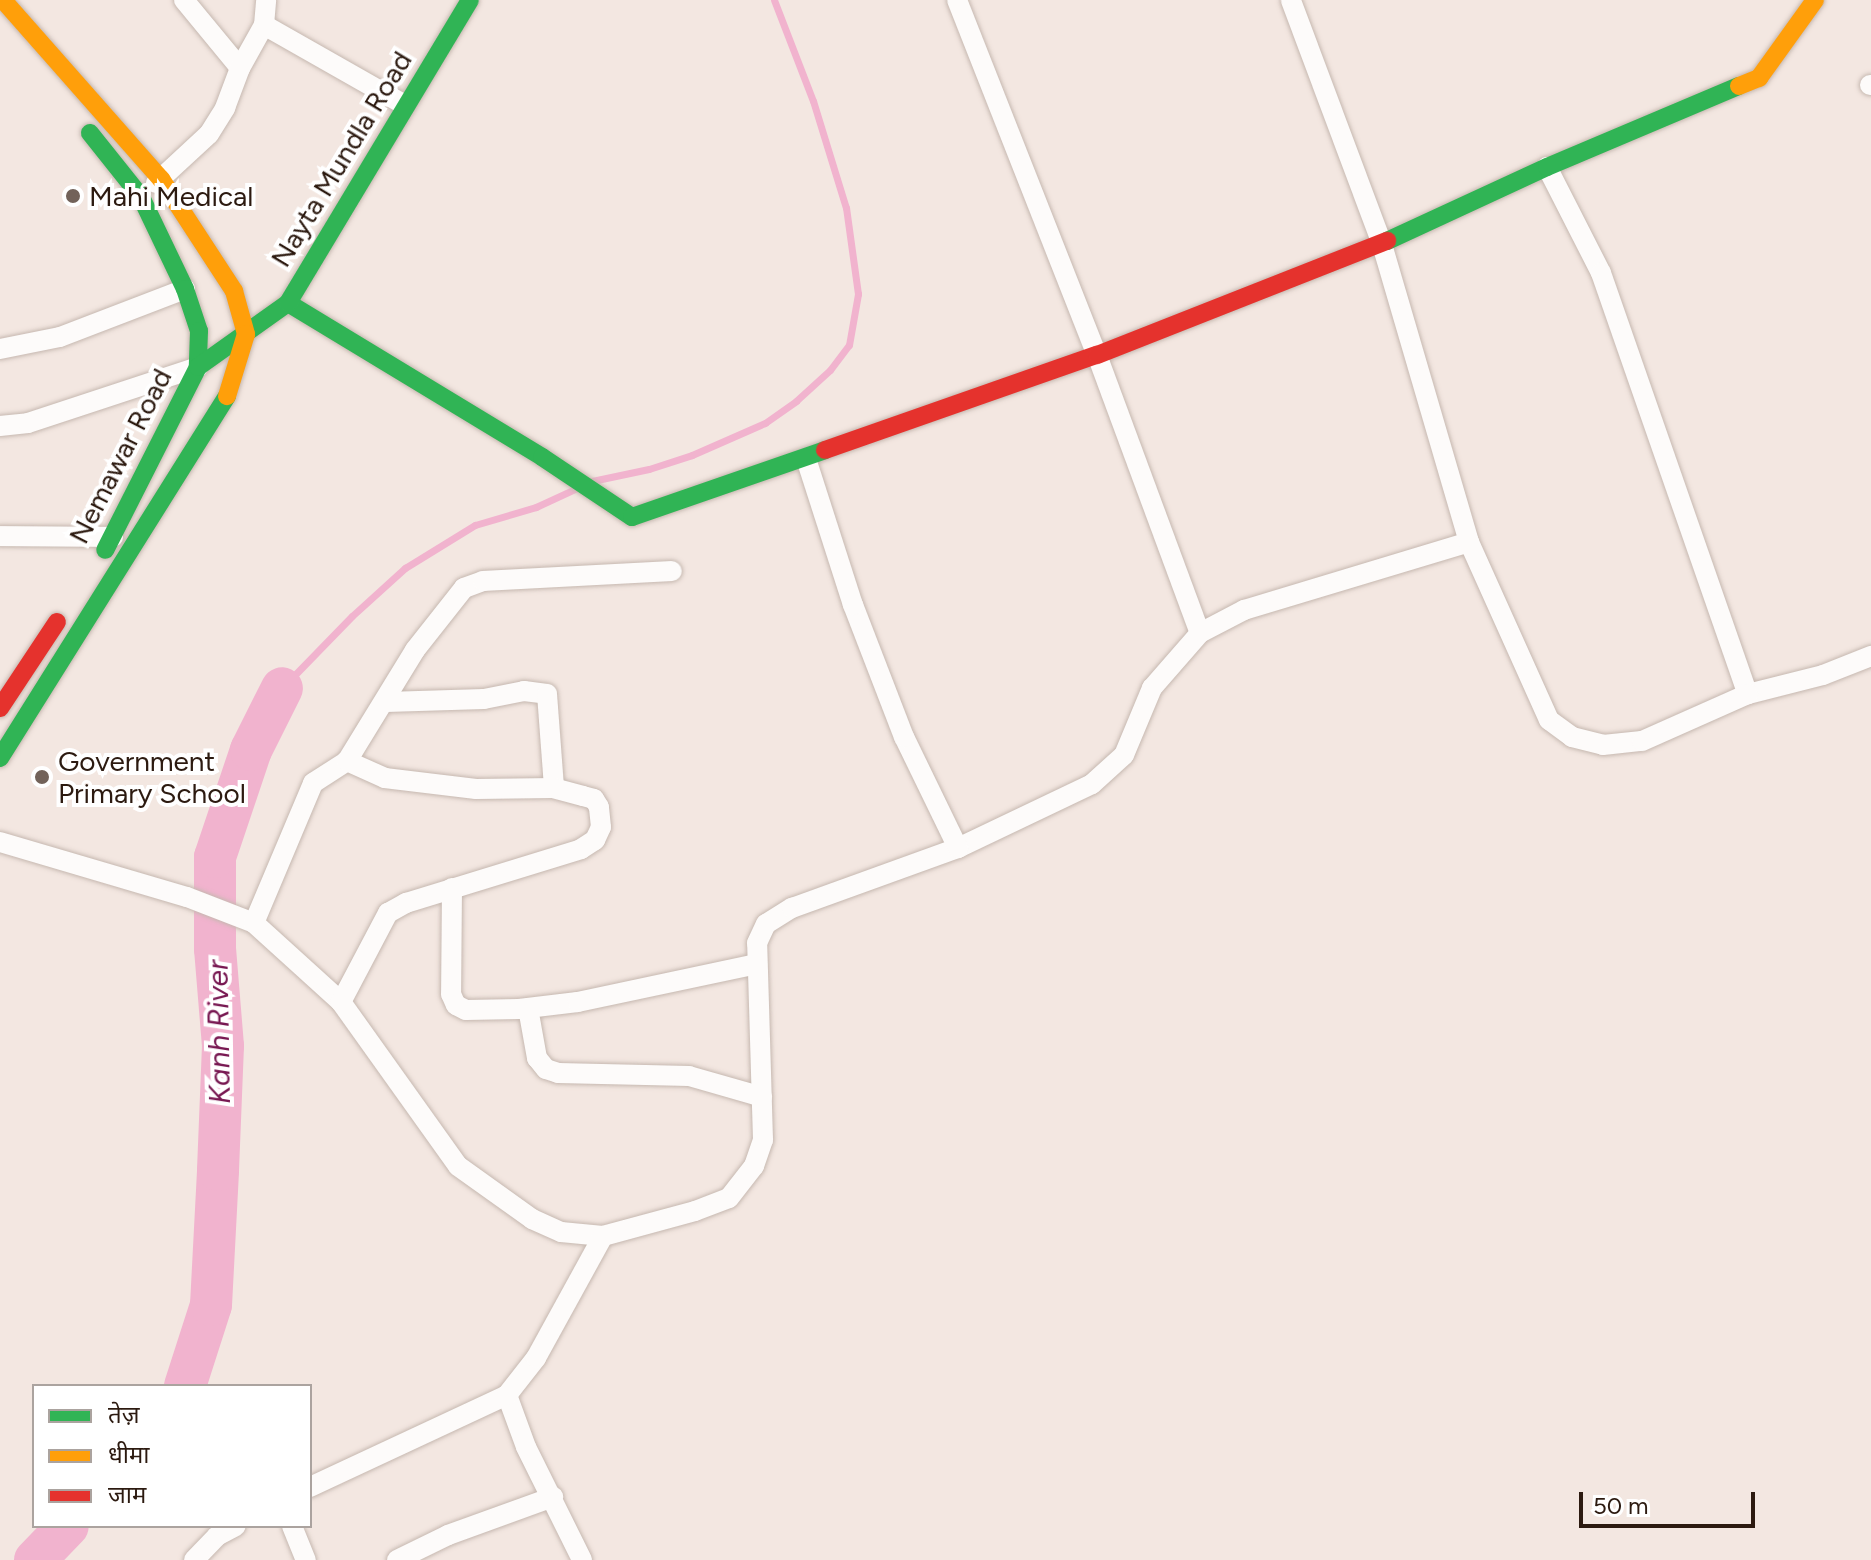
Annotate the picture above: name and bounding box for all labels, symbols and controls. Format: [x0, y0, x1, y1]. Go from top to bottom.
street label: Nayta Mundla Road [263, 45, 419, 273]
place label: Mahi Medical [89, 179, 253, 213]
marker: Mahi Medical [64, 187, 82, 205]
street label: Nemawar Road [62, 363, 178, 549]
place label: Government Primary School [58, 744, 246, 810]
marker: Government Primary School [33, 768, 51, 786]
water label: Kanh River [200, 960, 238, 1104]
legend [32, 1384, 312, 1528]
text: तेज़ [108, 1400, 140, 1429]
text: धीमा [108, 1440, 150, 1469]
scale bar [1583, 1476, 1759, 1526]
text: जाम [108, 1480, 146, 1509]
text: 50 m [1593, 1491, 1649, 1520]

